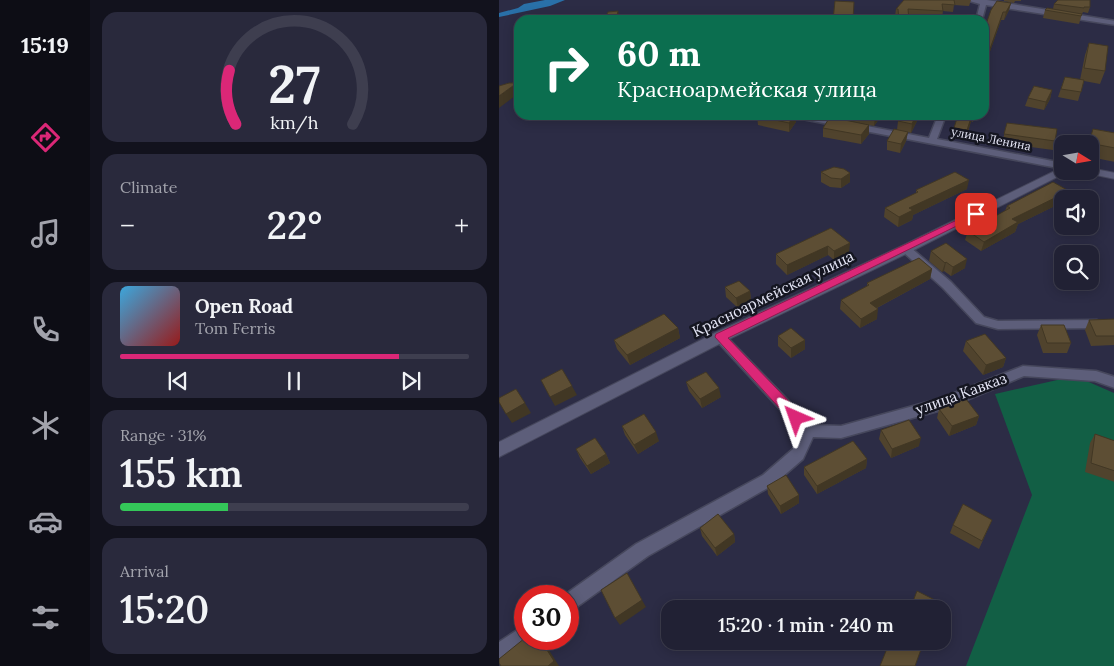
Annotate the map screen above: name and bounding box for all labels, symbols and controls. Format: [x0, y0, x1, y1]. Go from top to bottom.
text: 15:19 [21, 31, 69, 59]
text: 60 m [617, 31, 701, 76]
icon: right [534, 35, 599, 100]
text: 27 [268, 51, 321, 117]
text: Красноармейская улица [617, 75, 877, 103]
text: km/h [270, 111, 319, 134]
icon: directions [28, 120, 63, 155]
street label: улица Ленина [950, 123, 1032, 154]
north arrow [1054, 135, 1099, 180]
map controls [1054, 135, 1099, 290]
text: Climate [120, 177, 177, 197]
button: sound [1054, 190, 1099, 235]
pin [955, 193, 997, 235]
icon: arrive [962, 200, 990, 228]
text: 22° [267, 201, 322, 249]
text: − [120, 208, 135, 244]
text: + [454, 208, 469, 244]
icon: music [28, 216, 63, 251]
button: search [1054, 245, 1099, 290]
street label: Красноармейская улица [689, 246, 857, 341]
text: Open Road [195, 294, 293, 318]
icon: phone [28, 312, 63, 347]
text: Tom Ferris [195, 318, 275, 338]
icon: previous [164, 367, 192, 395]
icon: pause [280, 367, 308, 395]
icon: next [397, 367, 425, 395]
street label: улица Кавказ [913, 368, 1009, 419]
position arrow [769, 391, 821, 443]
icon: climate [28, 408, 63, 443]
text: Range · 31% [120, 425, 207, 445]
text: 155 km [120, 449, 243, 497]
icon: car [28, 504, 63, 539]
text: Arrival [120, 561, 169, 581]
text: 15:20 [120, 585, 209, 633]
speed limit sign: 30 [514, 585, 579, 650]
icon: filters [28, 600, 63, 635]
text: 15:20 · 1 min · 240 m [718, 613, 894, 637]

